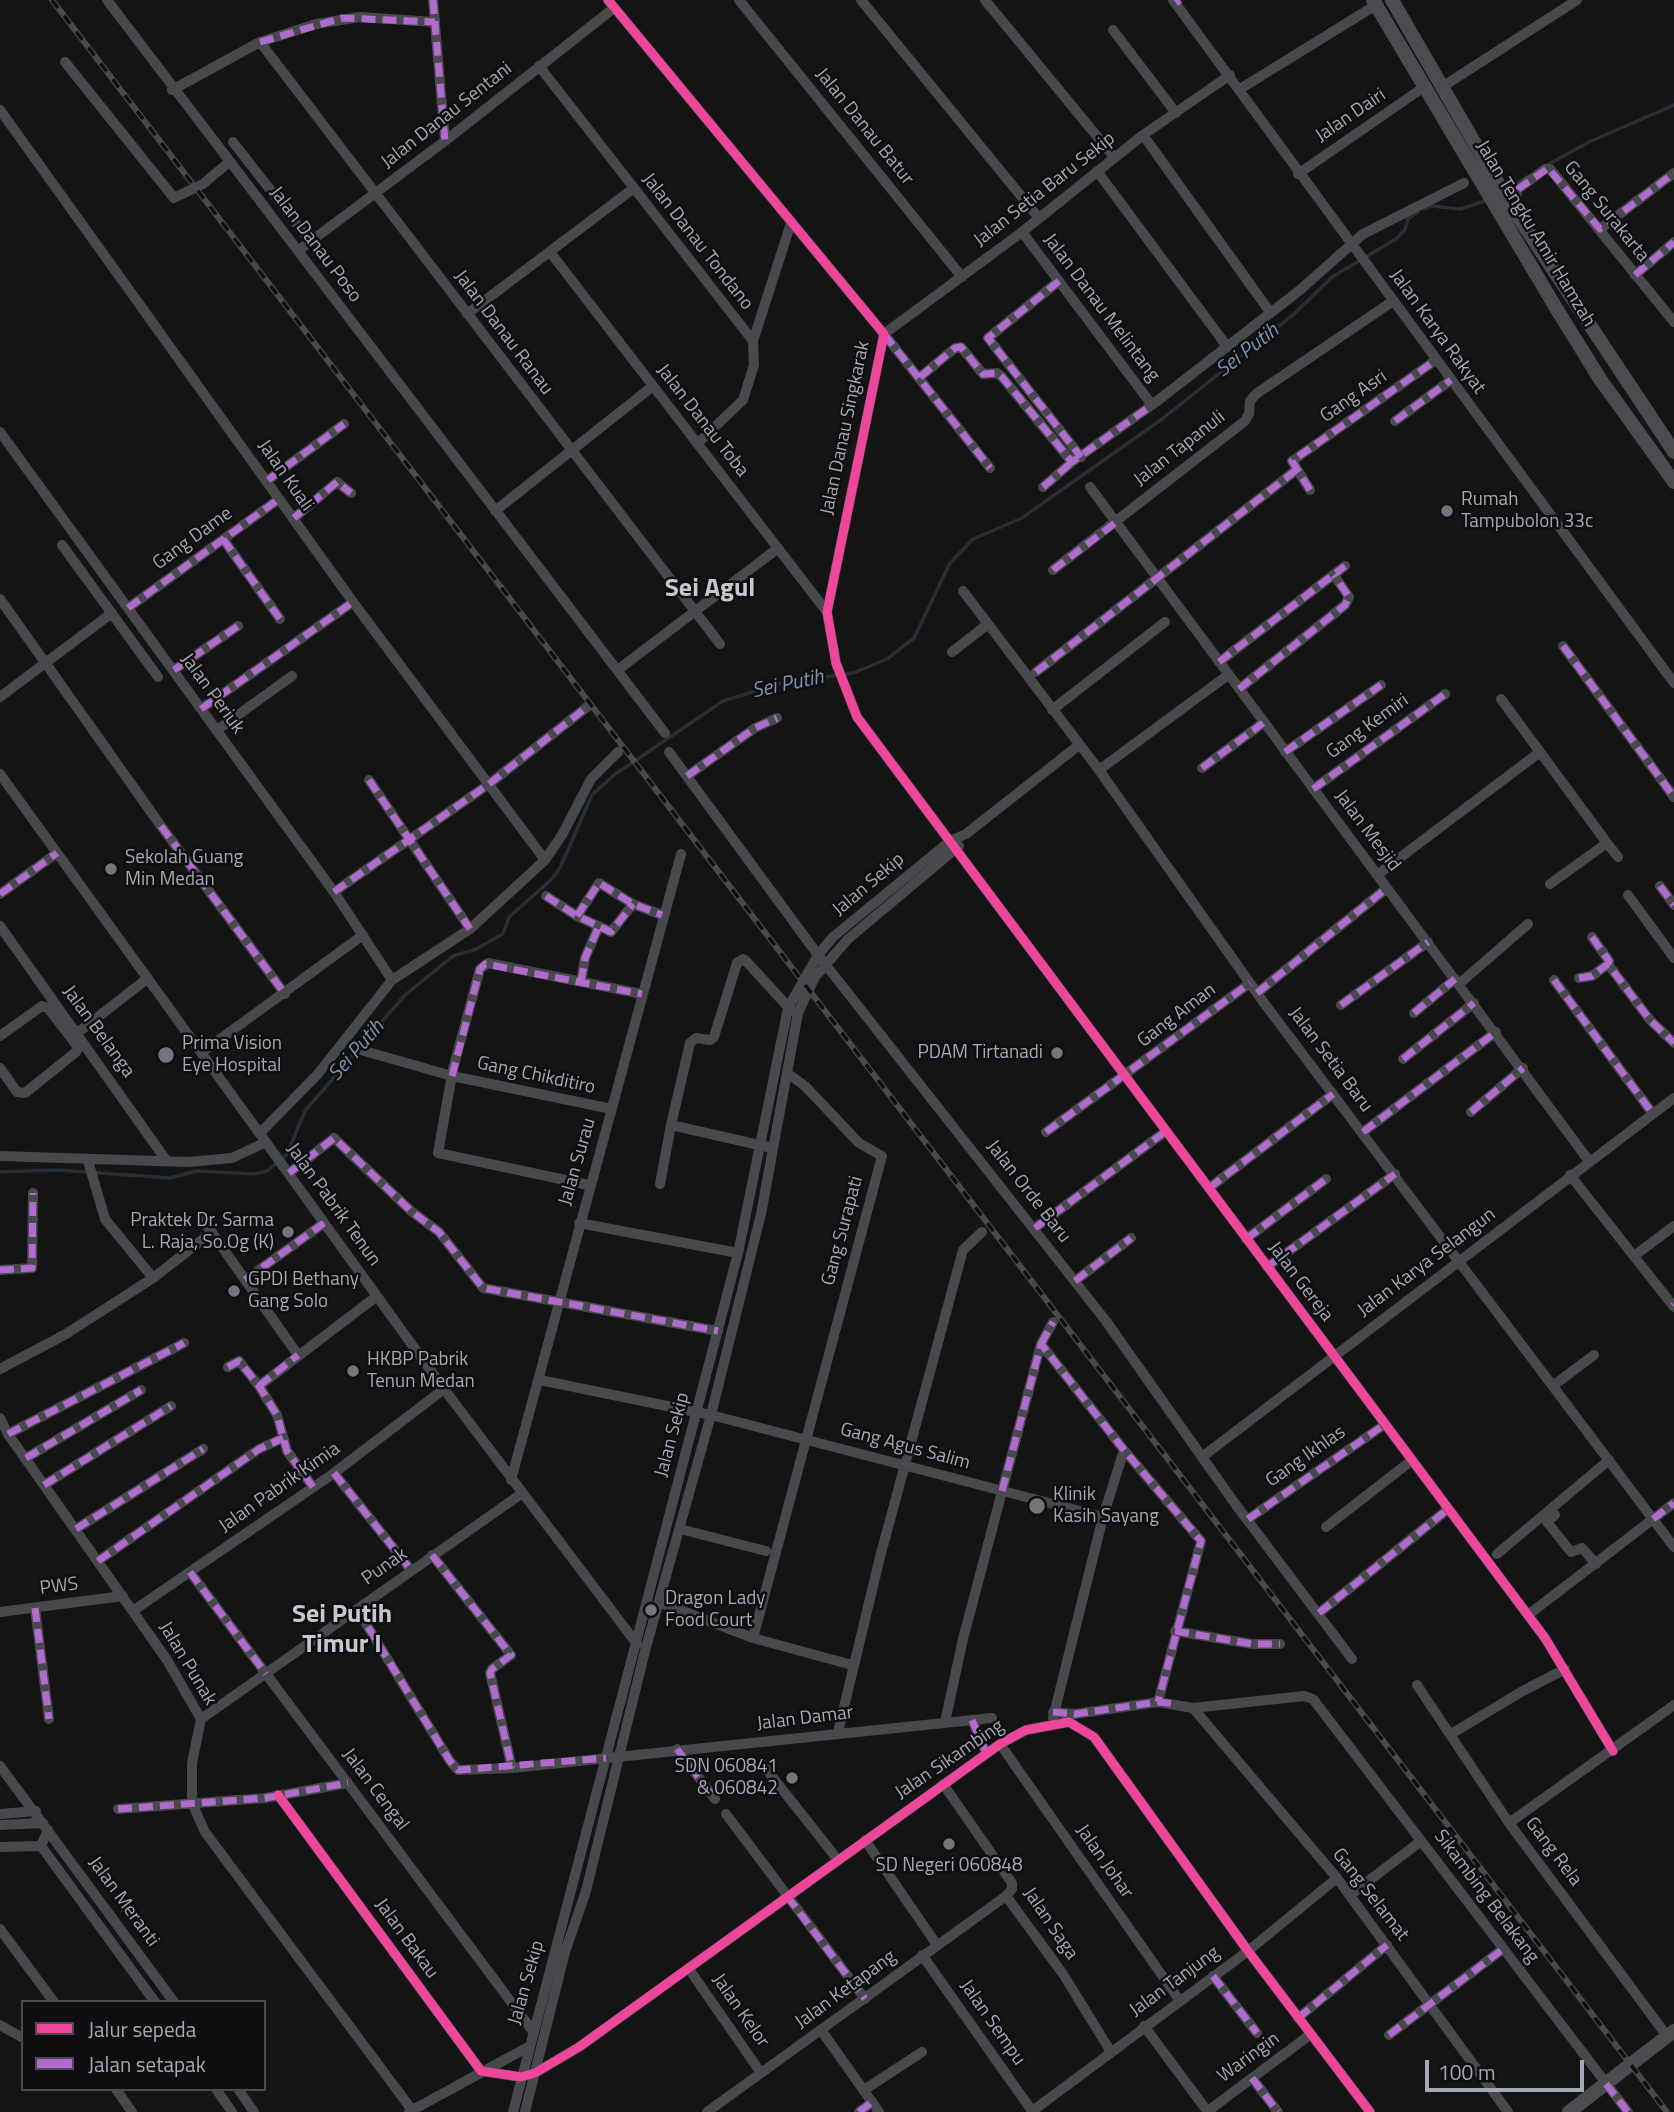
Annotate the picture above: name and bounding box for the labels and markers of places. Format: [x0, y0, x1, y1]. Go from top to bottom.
place label: Rumah Tampubolon 33c [1461, 489, 1593, 533]
marker: Rumah Tampubolon 33c [1439, 503, 1455, 519]
place label: Sekolah Guang Min Medan [125, 847, 243, 891]
marker: Sekolah Guang Min Medan [103, 861, 119, 877]
place label: Prima Vision Eye Hospital [182, 1033, 282, 1077]
place label: PDAM Tirtanadi [917, 1042, 1043, 1064]
marker: Prima Vision Eye Hospital [156, 1045, 176, 1065]
marker: PDAM Tirtanadi [1049, 1045, 1065, 1061]
place label: Praktek Dr. Sarma L. Raja, So.Og (K) [130, 1210, 274, 1254]
marker: Praktek Dr. Sarma L. Raja, So.Og (K) [280, 1224, 296, 1240]
place label: GPDI Bethany Gang Solo [248, 1269, 359, 1313]
marker: GPDI Bethany Gang Solo [226, 1283, 242, 1299]
place label: HKBP Pabrik Tenun Medan [367, 1349, 475, 1393]
marker: HKBP Pabrik Tenun Medan [345, 1363, 361, 1379]
place label: Klinik Kasih Sayang [1053, 1484, 1159, 1528]
marker: Klinik Kasih Sayang [1027, 1496, 1047, 1516]
place label: Dragon Lady Food Court [665, 1588, 765, 1632]
marker: Dragon Lady Food Court [643, 1602, 659, 1618]
place label: SDN 060841 & 060842 [675, 1756, 778, 1800]
marker: SDN 060841 & 060842 [784, 1770, 800, 1786]
marker: SD Negeri 060848 [941, 1836, 957, 1852]
place label: SD Negeri 060848 [875, 1855, 1023, 1877]

